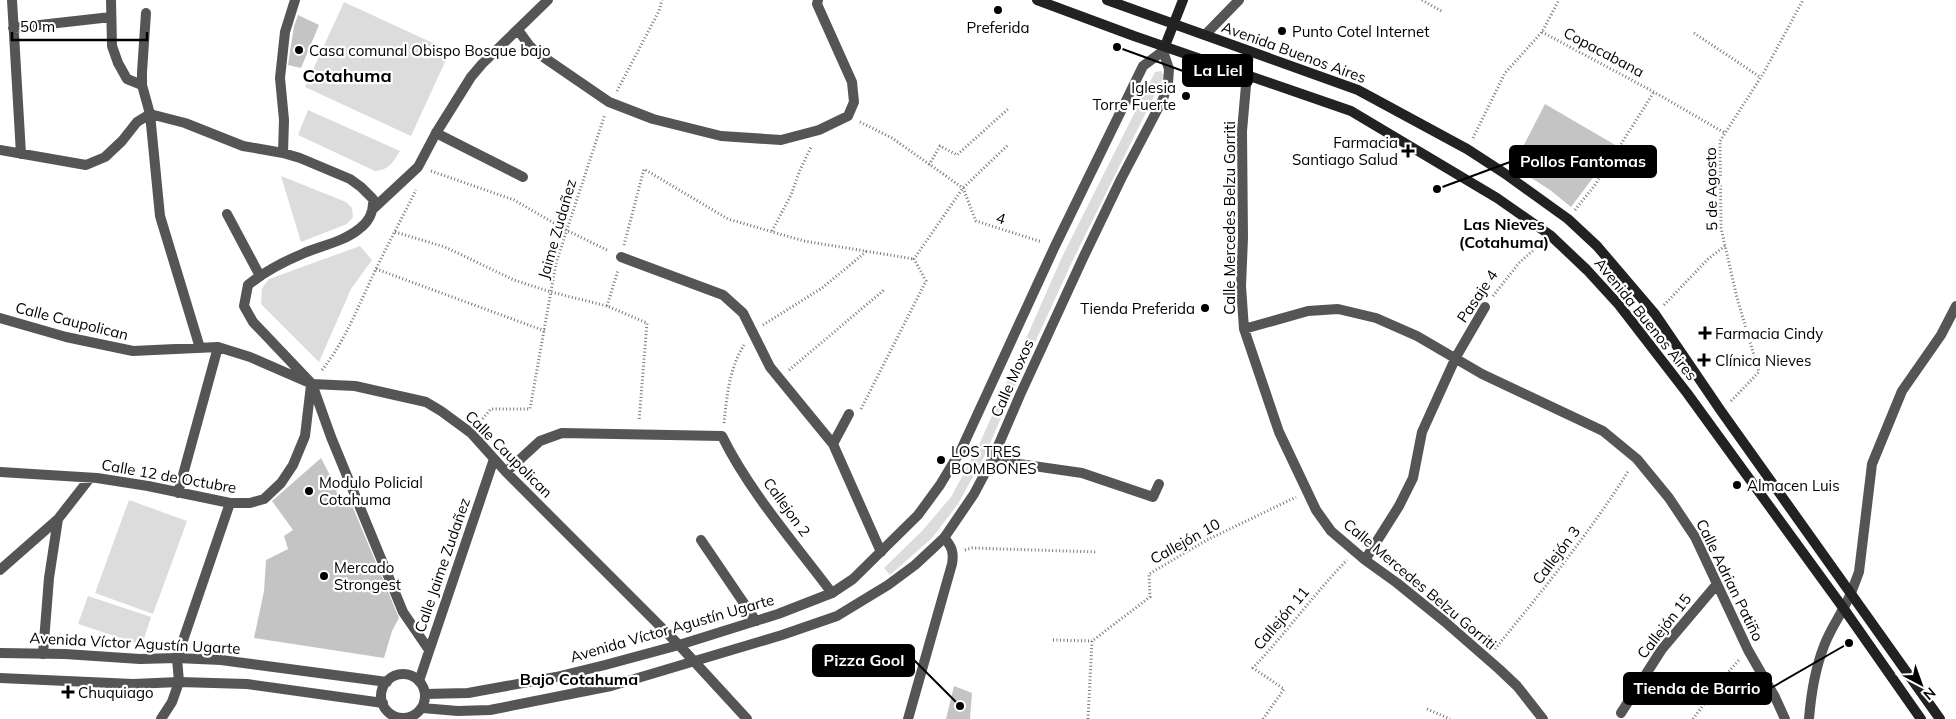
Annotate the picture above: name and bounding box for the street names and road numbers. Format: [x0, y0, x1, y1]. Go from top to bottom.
street label: Avenida Buenos Aires [1219, 17, 1369, 87]
street label: Copacabana [1560, 23, 1648, 81]
street label: Calle Mercedes Belzu Gorriti [1220, 121, 1239, 315]
street label: 5 de Agosto [1701, 147, 1721, 231]
street label: Jaime Zudañez [534, 177, 580, 281]
street label: 4 [994, 208, 1008, 228]
street label: Avenida Buenos Aires [1591, 254, 1701, 384]
street label: Pasaje 4 [1452, 266, 1502, 326]
street label: Calle Caupolican [14, 298, 130, 344]
street label: Calle Moxos [986, 336, 1038, 420]
street label: Calle Caupolican [461, 406, 557, 502]
street label: Calle 12 de Octubre [100, 455, 238, 497]
street label: Callejon 2 [759, 474, 815, 540]
street label: Calle Jaime Zudañez [410, 495, 474, 635]
street label: Callejón 10 [1147, 514, 1223, 568]
street label: Calle Mercedes Belzu Gorriti [1340, 514, 1500, 654]
street label: Calle Adrian Patiño [1692, 516, 1768, 644]
street label: Callejón 3 [1528, 522, 1584, 588]
street label: Callejón 11 [1249, 582, 1313, 654]
street label: Avenida Víctor Agustín Ugarte [568, 590, 776, 666]
street label: Callejón 15 [1633, 590, 1695, 662]
street label: Avenida Víctor Agustín Ugarte [29, 628, 241, 658]

